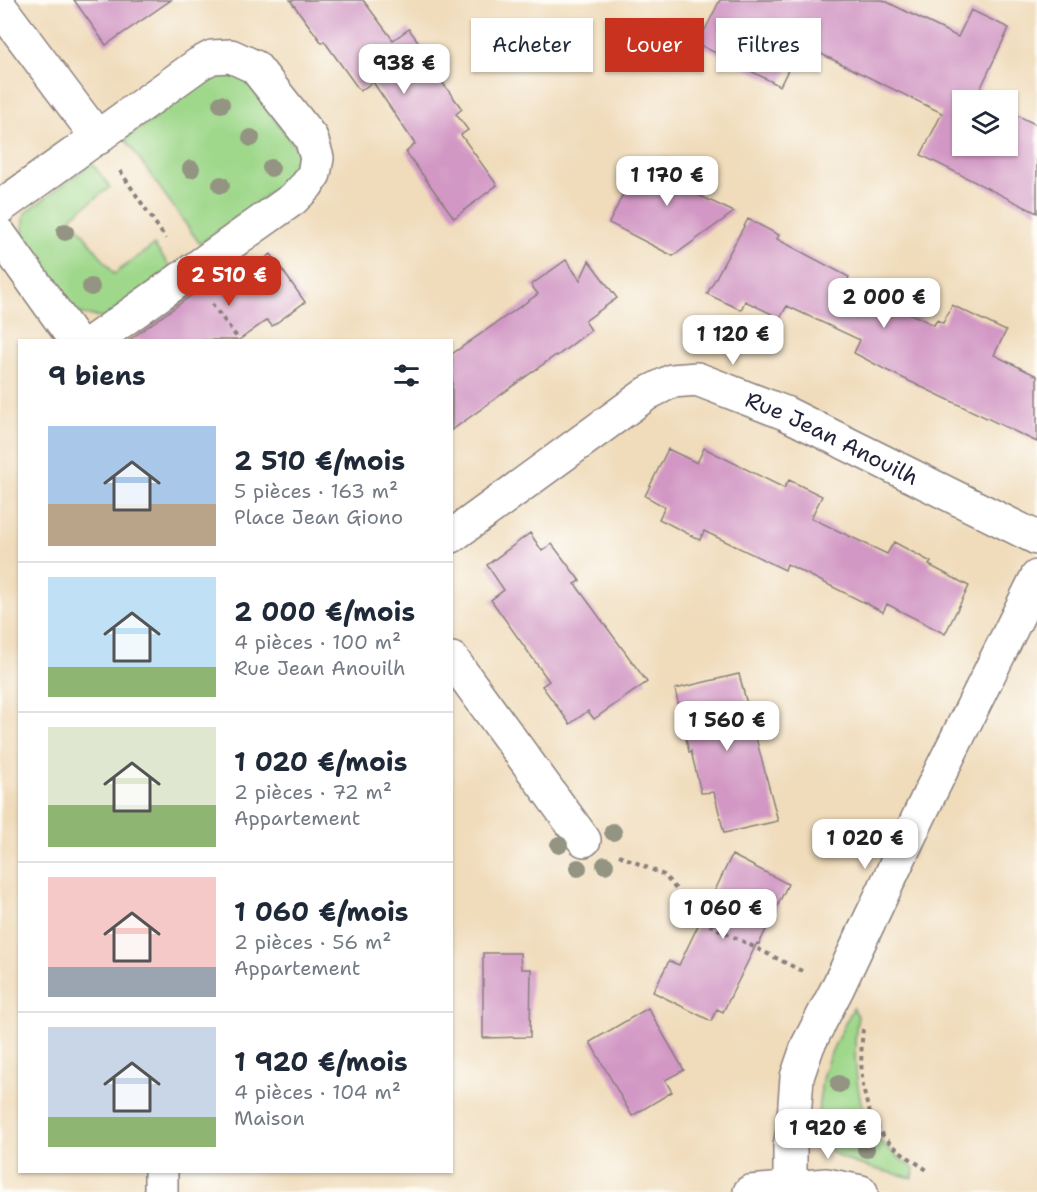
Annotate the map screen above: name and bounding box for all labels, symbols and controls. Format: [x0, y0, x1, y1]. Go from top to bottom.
chip: Acheter [471, 18, 593, 72]
chip: Louer [605, 18, 704, 72]
chip: Filtres [716, 18, 821, 72]
pin: 938 € [362, 44, 446, 95]
text: 938 € [373, 50, 435, 76]
map controls [952, 90, 1018, 156]
button: layers [952, 90, 1018, 156]
pin: 1 170 € [612, 156, 722, 207]
text: 1 170 € [630, 162, 704, 188]
pin: 2 510 € [174, 256, 284, 307]
text: 2 510 € [191, 262, 267, 288]
pin: 2 000 € [829, 278, 939, 329]
text: 2 000 € [842, 284, 926, 310]
pin: 1 120 € [678, 315, 788, 366]
text: 1 120 € [697, 321, 769, 347]
text: 9 biens [48, 358, 146, 393]
icon: filters [390, 359, 423, 392]
street label: Rue Jean Anouilh [741, 385, 924, 492]
text: 2 510 €/mois [234, 443, 405, 478]
icon: home [96, 450, 168, 522]
text: 5 pièces · 163 m² [234, 478, 398, 504]
text: Place Jean Giono [234, 504, 403, 530]
text: 2 000 €/mois [234, 594, 415, 629]
icon: home [96, 601, 168, 673]
text: 4 pièces · 100 m² [234, 629, 401, 655]
text: Rue Jean Anouilh [234, 655, 405, 681]
pin: 1 560 € [672, 701, 782, 752]
text: 1 560 € [688, 707, 766, 733]
text: 1 020 €/mois [234, 744, 407, 779]
icon: home [96, 751, 168, 823]
text: 2 pièces · 72 m² [234, 779, 392, 805]
text: Appartement [234, 805, 360, 831]
pin: 1 020 € [810, 819, 920, 870]
text: 1 020 € [826, 825, 904, 851]
pin: 1 060 € [668, 889, 778, 940]
text: 1 060 €/mois [234, 894, 409, 929]
text: 1 060 € [684, 895, 762, 921]
icon: home [96, 901, 168, 973]
text: 2 pièces · 56 m² [234, 929, 392, 955]
text: Appartement [234, 955, 360, 981]
text: 1 920 €/mois [234, 1044, 408, 1079]
icon: home [96, 1051, 168, 1123]
text: 4 pièces · 104 m² [234, 1079, 401, 1105]
text: Maison [234, 1105, 305, 1131]
pin: 1 920 € [773, 1109, 883, 1160]
text: 1 920 € [789, 1115, 867, 1141]

